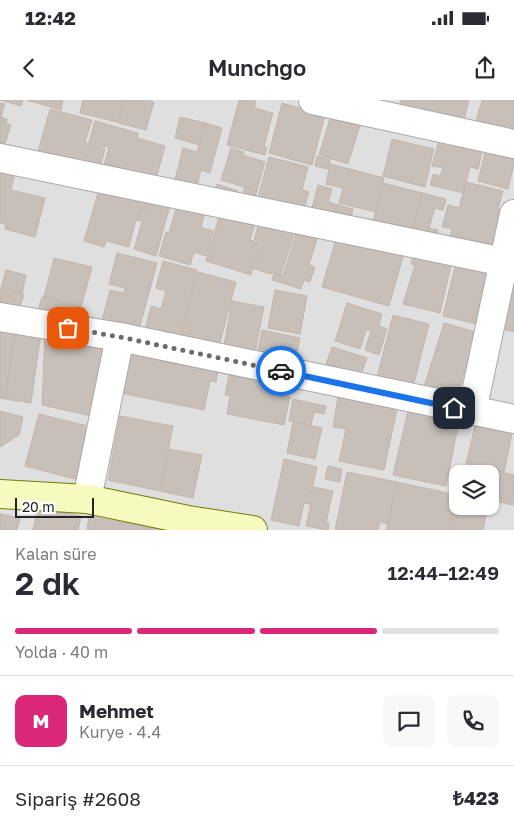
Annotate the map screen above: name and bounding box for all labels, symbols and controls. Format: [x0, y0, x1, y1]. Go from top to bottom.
text: 12:42 [25, 6, 76, 29]
icon: back [15, 54, 43, 82]
text: Munchgo [208, 54, 306, 81]
icon: share [471, 54, 499, 82]
pin [47, 307, 89, 349]
icon: bag [54, 314, 82, 342]
courier [256, 346, 306, 396]
icon: car [267, 357, 295, 385]
pin [433, 387, 475, 429]
icon: home [440, 394, 468, 422]
map controls [449, 465, 499, 515]
button: layers [449, 465, 499, 515]
scale bar [15, 495, 94, 518]
text: 20 m [22, 498, 55, 515]
text: Kalan süre [15, 544, 96, 564]
text: 12:44–12:49 [388, 561, 499, 584]
text: 2 dk [15, 564, 80, 602]
text: Yolda · 40 m [15, 642, 108, 662]
button: chat [383, 695, 435, 747]
button: phone [447, 695, 499, 747]
text: Mehmet [79, 699, 154, 722]
text: M [33, 709, 49, 732]
text: Kurye · 4.4 [79, 722, 161, 742]
text: ₺423 [453, 786, 499, 809]
text: Sipariş #2608 [15, 787, 141, 810]

